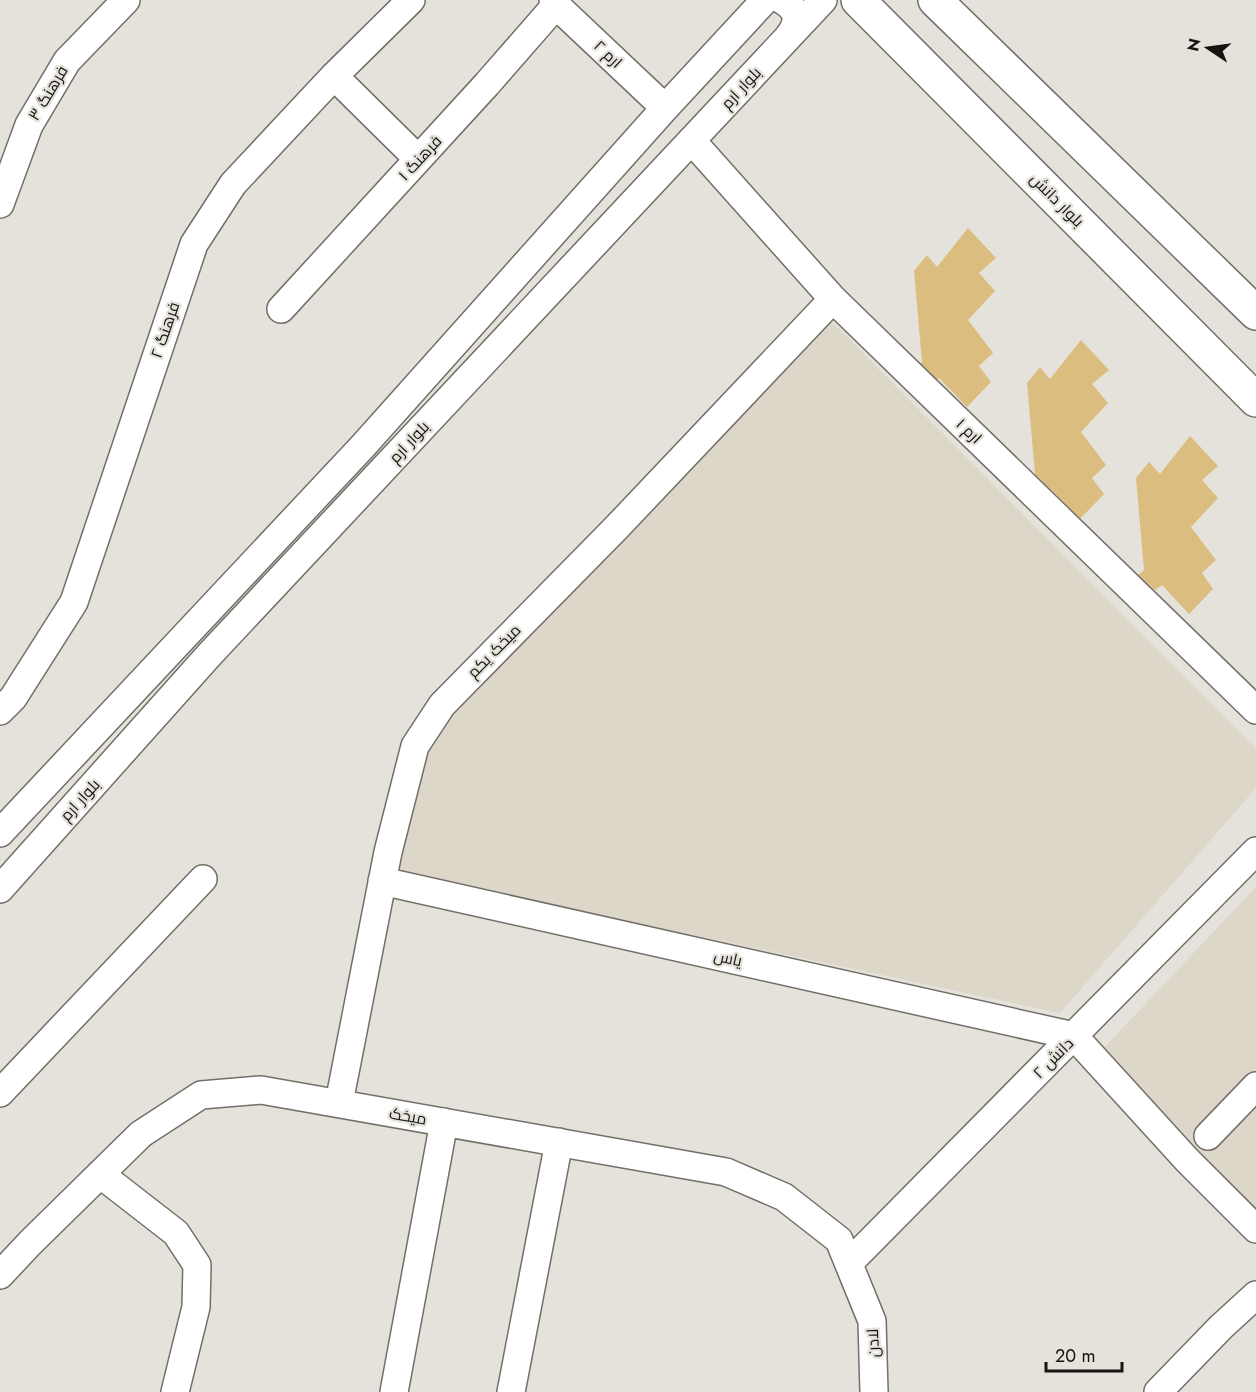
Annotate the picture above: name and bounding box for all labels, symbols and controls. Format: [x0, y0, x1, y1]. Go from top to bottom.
north arrow [1178, 18, 1238, 78]
street label: ارم ۲ [589, 35, 627, 73]
text: N [1181, 36, 1207, 54]
street label: فرهنگ ۳ [23, 61, 73, 125]
street label: بلوار ارم [715, 62, 767, 114]
street label: فرهنگ ۱ [393, 130, 447, 186]
street label: بلوار دانش [1025, 168, 1089, 232]
street label: فرهنگ ۲ [145, 299, 185, 361]
street label: ارم ۱ [951, 413, 987, 449]
street label: بلوار ارم [383, 416, 435, 468]
street label: میخک یکم [462, 619, 526, 683]
street label: بلوار ارم [55, 774, 105, 826]
street label: یاس [712, 944, 745, 973]
street label: دانش ۲ [1027, 1032, 1079, 1084]
street label: میخک [387, 1101, 429, 1131]
street label: لادن [861, 1328, 885, 1358]
scale bar [1046, 1335, 1122, 1373]
text: 20 m [1055, 1343, 1095, 1369]

